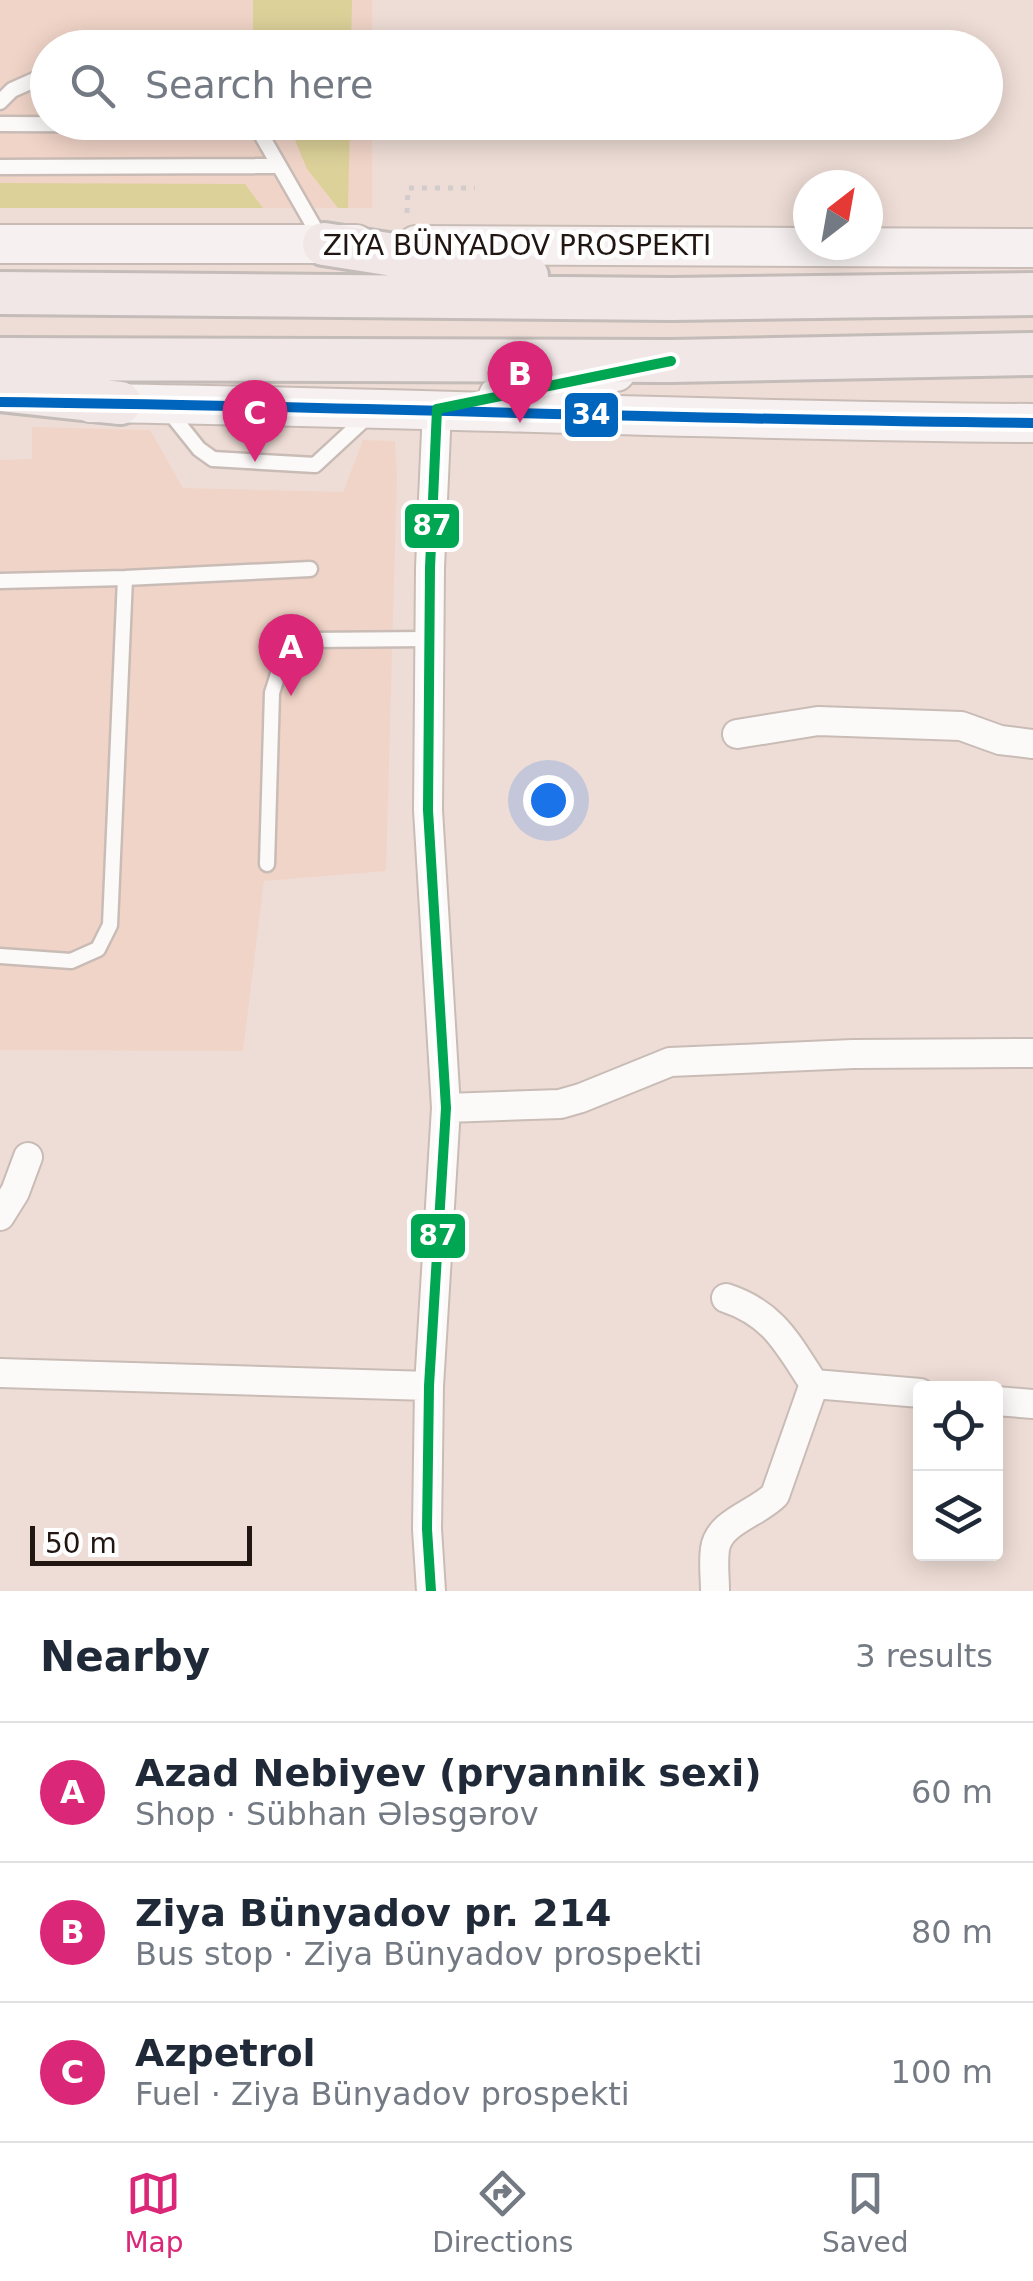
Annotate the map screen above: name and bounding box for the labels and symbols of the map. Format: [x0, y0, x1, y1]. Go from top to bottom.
north arrow [793, 170, 883, 260]
street label: ZIYA BÜNYADOV PROSPEKTI [323, 228, 711, 262]
pin: B [488, 340, 552, 423]
pin: C [222, 380, 288, 462]
line badge: 34 [563, 391, 620, 439]
text: 34 [572, 398, 610, 431]
line badge: 87 [403, 502, 461, 550]
text: 87 [413, 509, 451, 542]
pin: A [258, 614, 324, 696]
your location [523, 775, 574, 826]
line badge: 87 [409, 1212, 467, 1260]
text: 87 [419, 1219, 457, 1252]
scale bar [30, 1521, 252, 1566]

